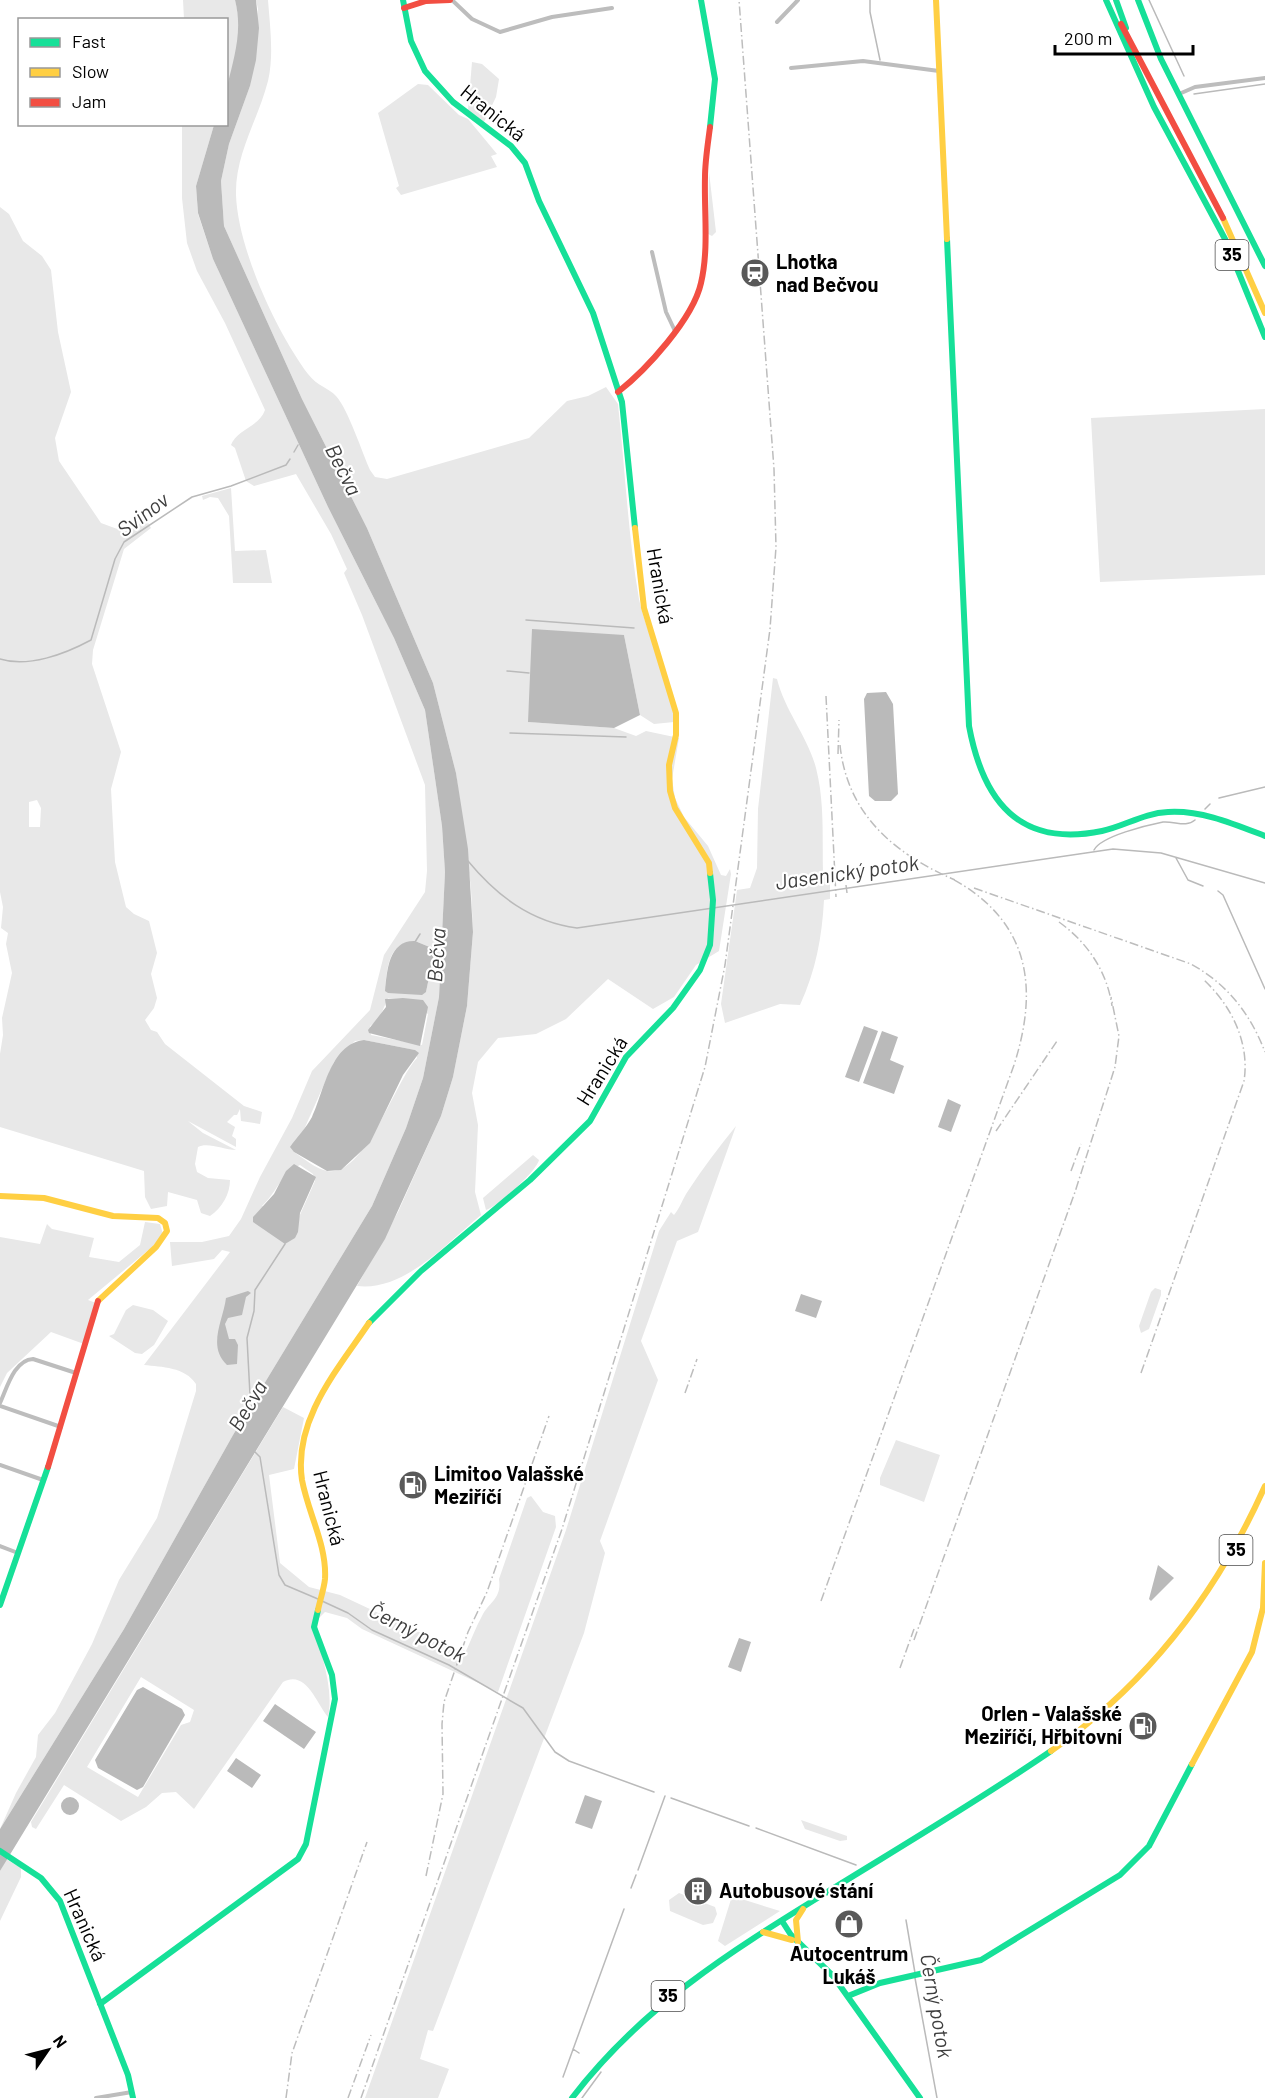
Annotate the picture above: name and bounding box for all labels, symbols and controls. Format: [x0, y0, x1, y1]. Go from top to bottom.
legend [18, 18, 228, 126]
scale bar [1055, 18, 1193, 56]
text: 200 m [1064, 27, 1112, 49]
text: Fast [72, 30, 106, 52]
text: Slow [72, 60, 109, 82]
street label: Hranická [456, 79, 531, 146]
text: Jam [72, 90, 106, 112]
road number: 35 [1216, 240, 1248, 270]
place label: Lhotka nad Bečvou [776, 249, 878, 296]
station icon: Lhotka nad Bečvou [739, 257, 771, 289]
water label: Bečva [321, 439, 368, 499]
water label: Svinov [111, 486, 173, 541]
street label: Hranická [642, 546, 679, 626]
water label: Jasenický potok [774, 849, 921, 894]
water label: Bečva [421, 927, 450, 983]
street label: Hranická [571, 1032, 632, 1109]
water label: Bečva [222, 1375, 271, 1435]
place label: Limitoo Valašské Meziříčí [434, 1461, 584, 1508]
street label: Hranická [309, 1468, 351, 1548]
fuel station icon: Limitoo Valašské Meziříčí [397, 1469, 429, 1501]
road number: 35 [1220, 1535, 1252, 1565]
water label: Černý potok [365, 1597, 471, 1667]
place label: Orlen - Valašské Meziříčí, Hřbitovní [965, 1701, 1122, 1748]
fuel station icon: Orlen - Valašské Meziříčí, Hřbitovní [1127, 1710, 1159, 1742]
building icon: Autobusové stání [682, 1875, 714, 1907]
place label: Autobusové stání [719, 1878, 873, 1902]
street label: Hranická [59, 1885, 113, 1965]
shop icon: Autocentrum Lukáš [833, 1908, 865, 1940]
place label: Autocentrum Lukáš [790, 1941, 908, 1988]
water label: Černý potok [916, 1952, 959, 2061]
road number: 35 [652, 1981, 684, 2011]
north arrow [18, 2020, 78, 2080]
text: N [50, 2031, 72, 2051]

